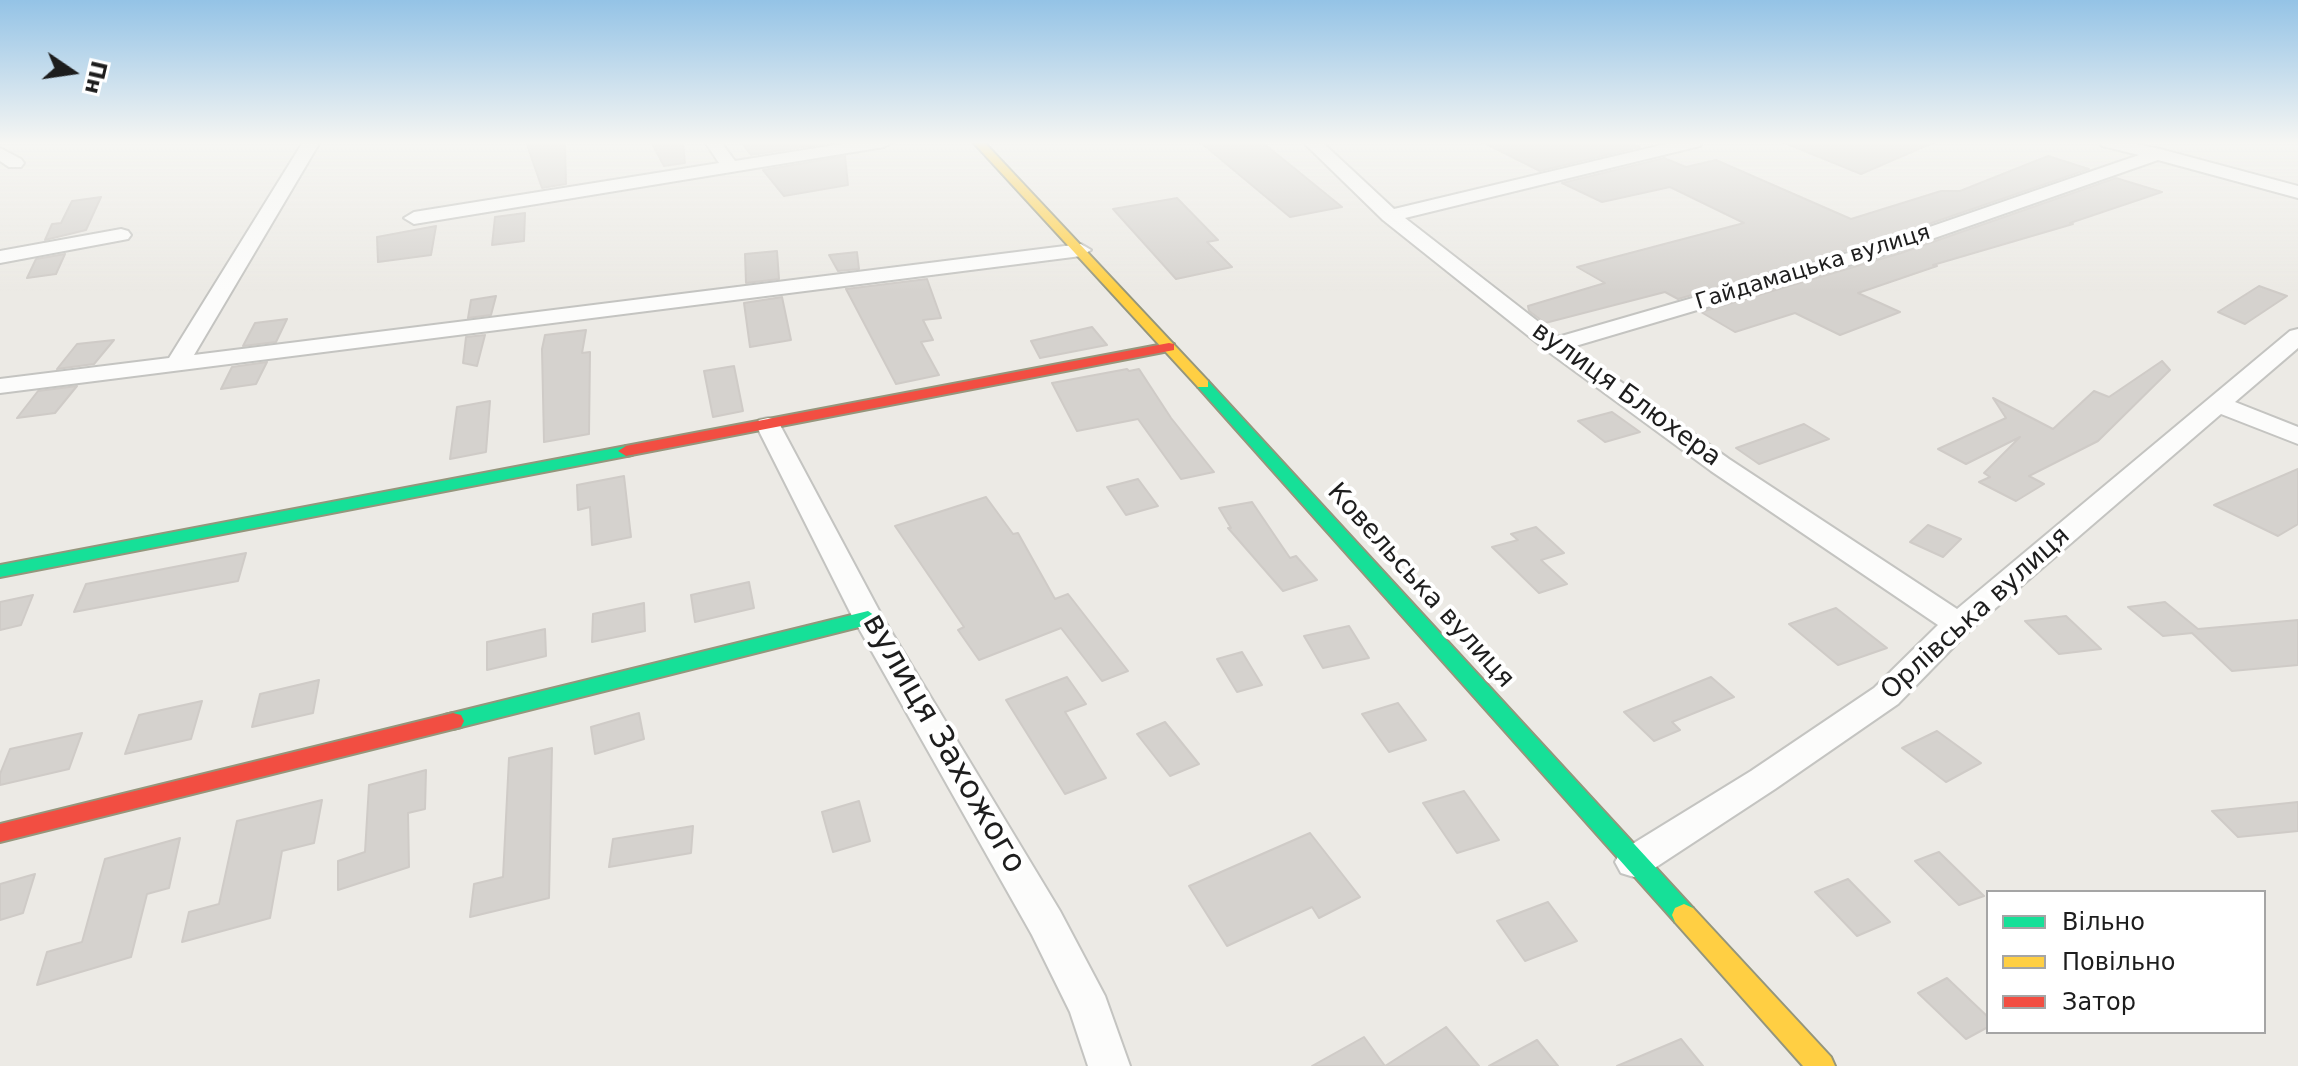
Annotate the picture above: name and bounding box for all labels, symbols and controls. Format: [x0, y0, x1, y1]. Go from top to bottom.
north arrow [32, 32, 112, 112]
text: Пн [80, 58, 112, 97]
street label: Гайдамацька вулиця [1692, 220, 1934, 316]
street label: вулиця Блюхера [1525, 316, 1727, 474]
street label: Ковельська вулиця [1320, 477, 1520, 695]
street label: Орлівська вулиця [1875, 521, 2077, 707]
street label: вулиця Захожого [853, 607, 1033, 881]
legend [1986, 890, 2266, 1034]
text: Вільно [2062, 908, 2145, 936]
text: Повільно [2062, 948, 2175, 976]
text: Затор [2062, 988, 2136, 1016]

